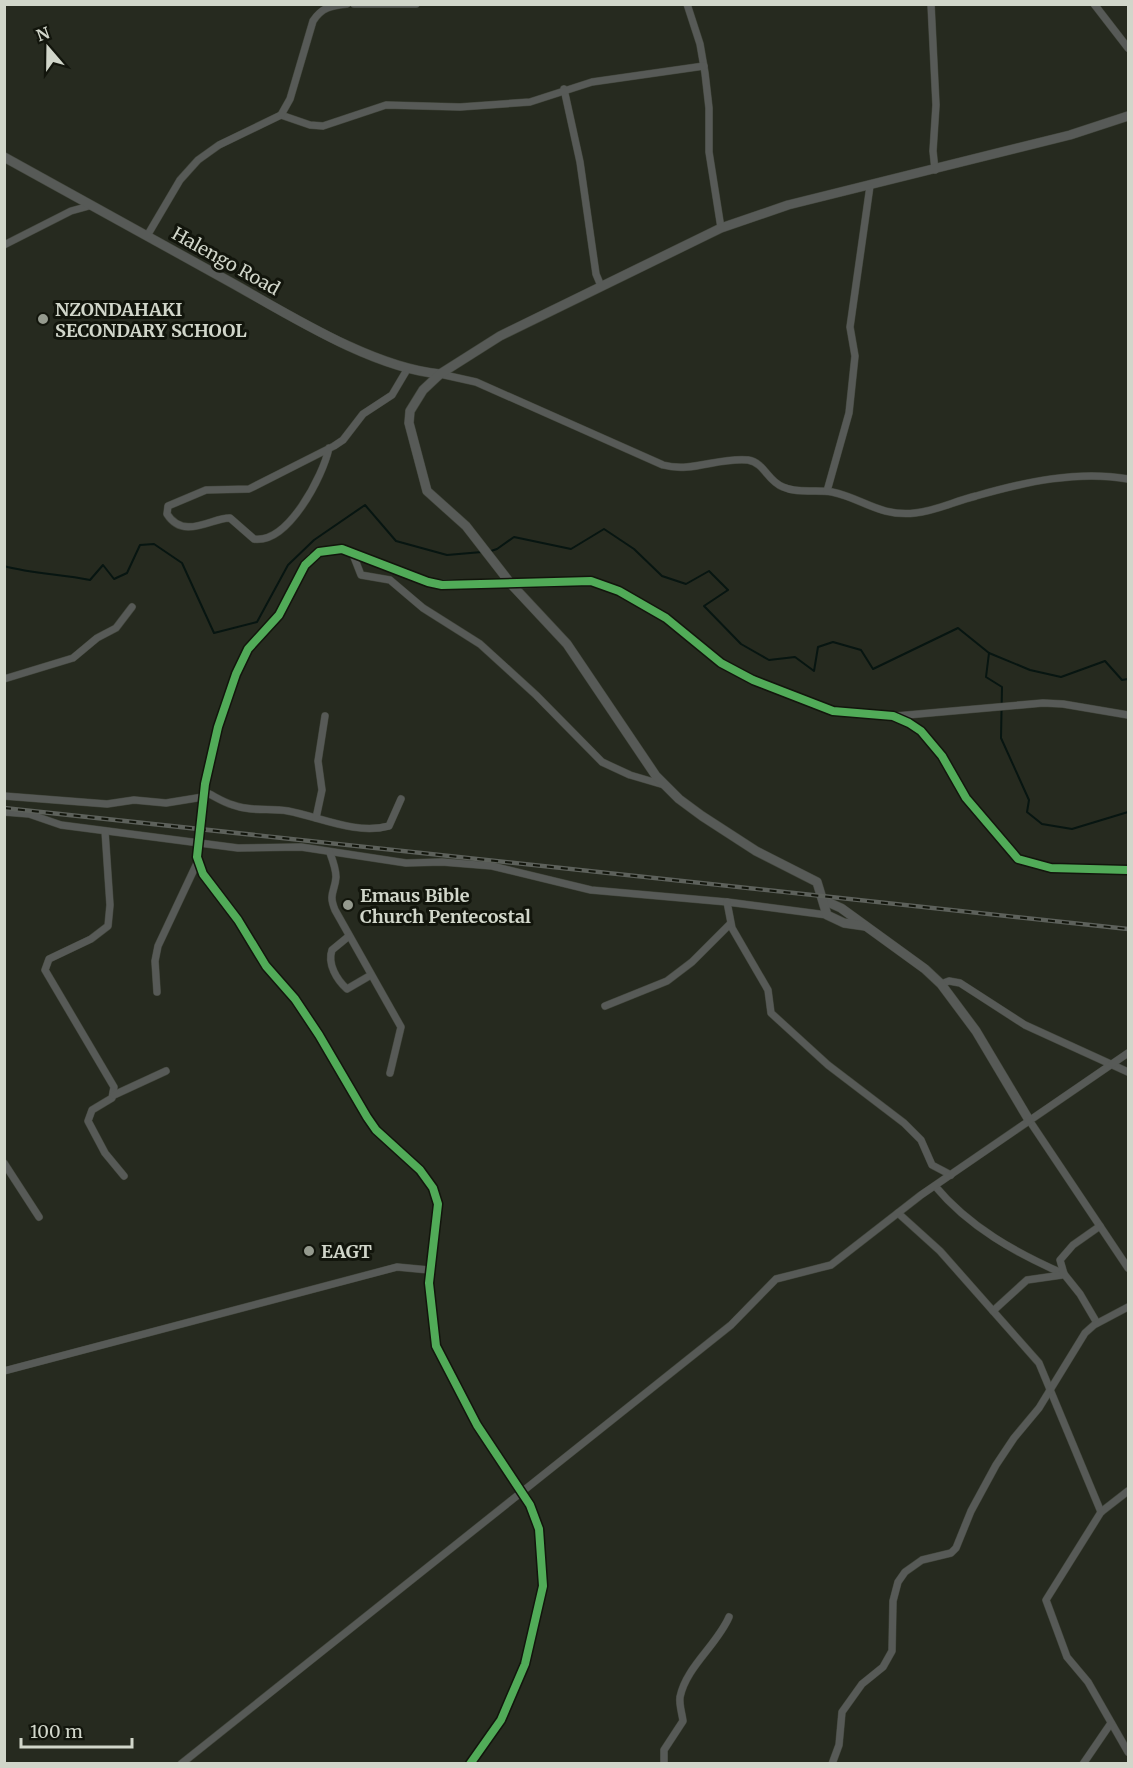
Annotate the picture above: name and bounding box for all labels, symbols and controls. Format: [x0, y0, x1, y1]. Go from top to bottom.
north arrow [18, 18, 78, 78]
text: N [34, 22, 53, 45]
street label: Halengo Road [168, 222, 284, 300]
place label: NZONDAHAKI SECONDARY SCHOOL [55, 298, 247, 342]
marker: NZONDAHAKI SECONDARY SCHOOL [36, 312, 50, 326]
place label: Emaus Bible Church Pentecostal [360, 884, 531, 928]
marker: Emaus Bible Church Pentecostal [341, 898, 355, 912]
place label: EAGT [321, 1240, 372, 1263]
marker: EAGT [302, 1244, 316, 1258]
scale bar [21, 1711, 132, 1749]
text: 100 m [30, 1720, 83, 1743]

